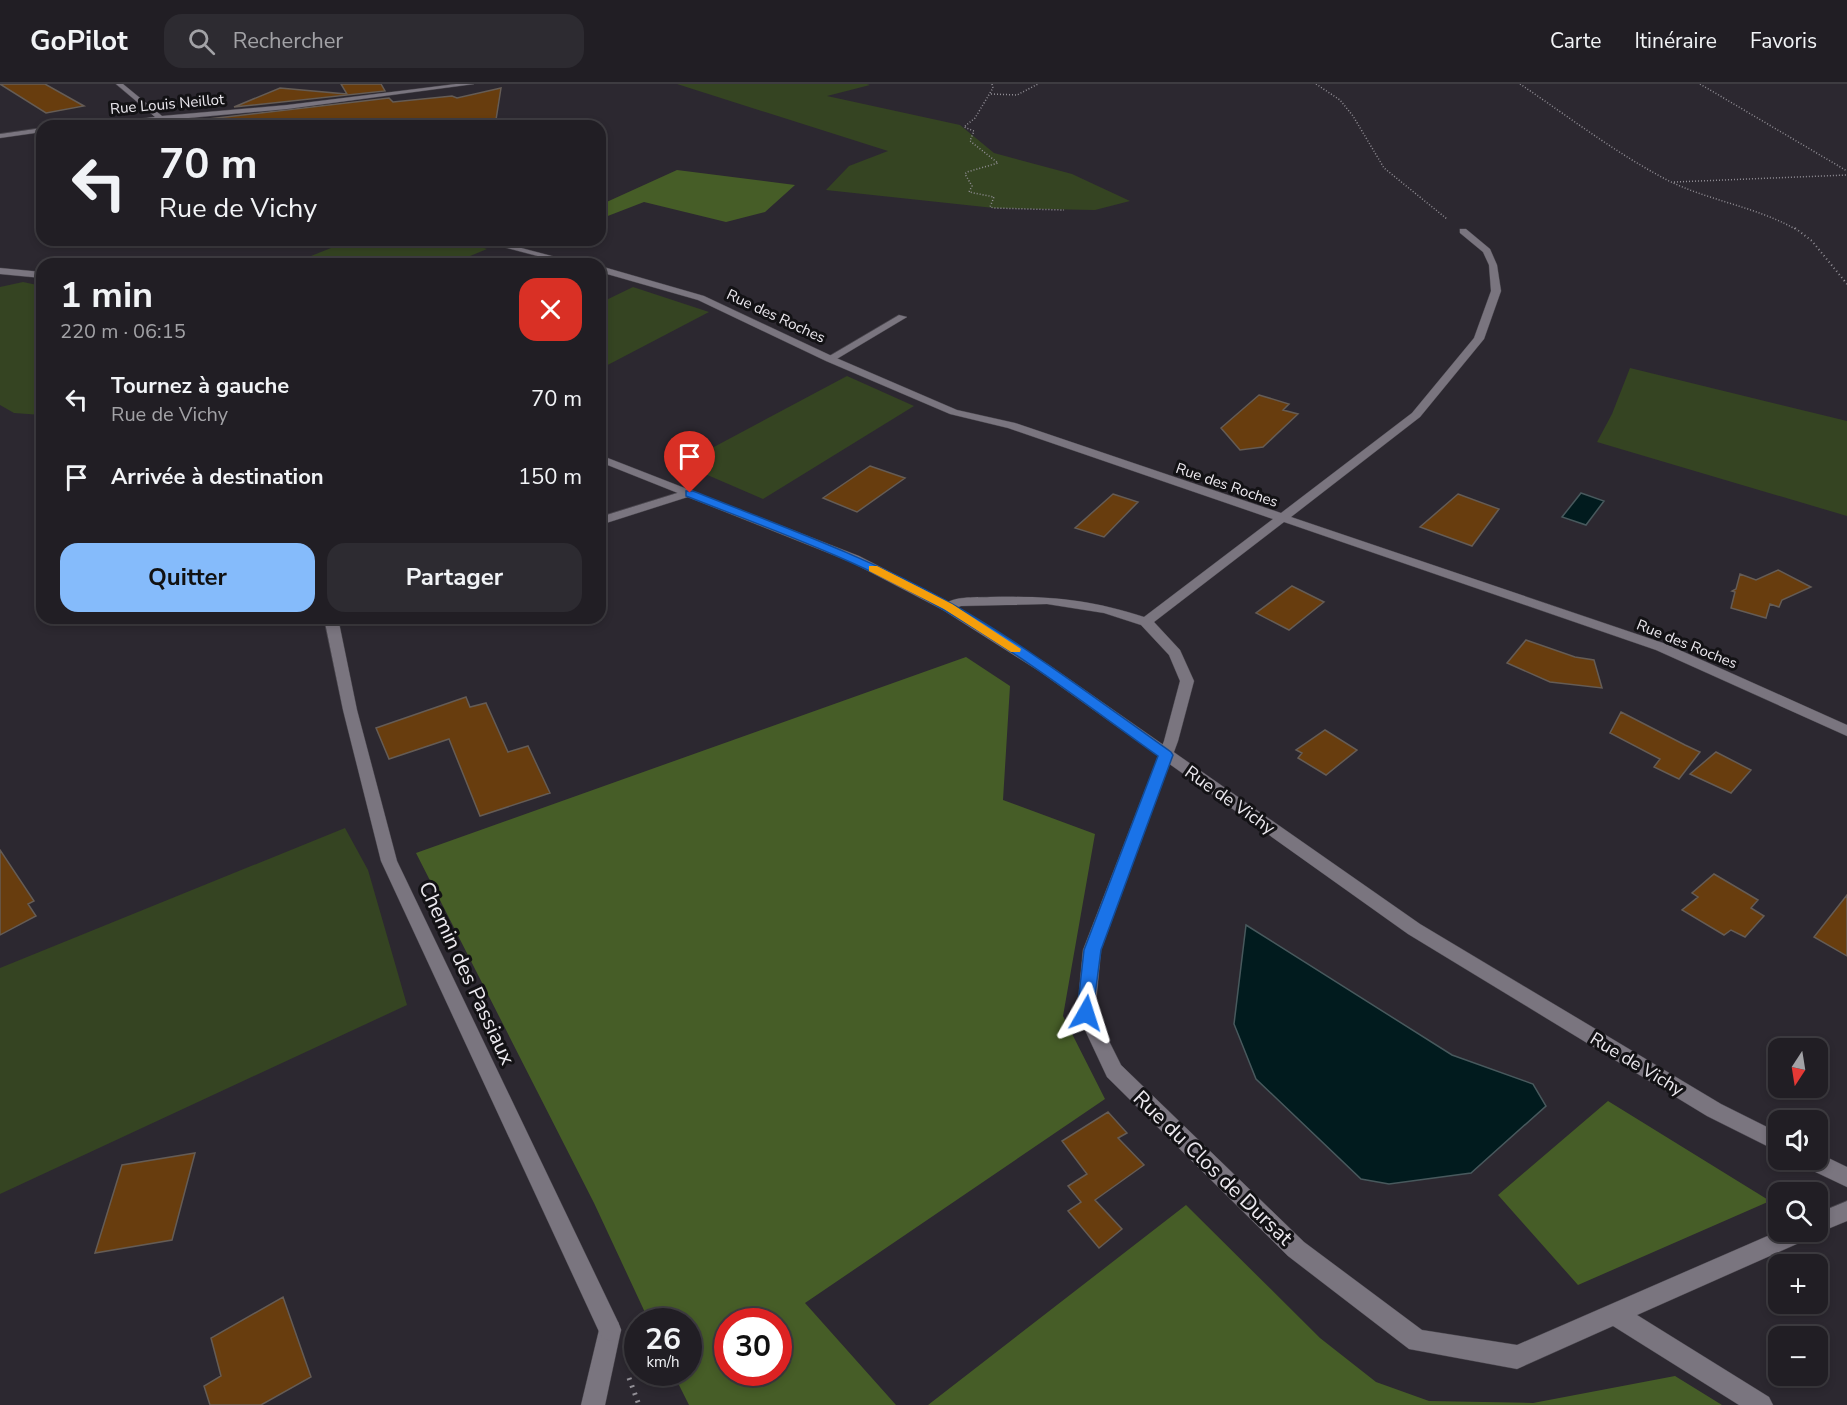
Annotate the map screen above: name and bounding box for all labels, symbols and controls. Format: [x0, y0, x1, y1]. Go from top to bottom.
search box [164, 14, 584, 68]
text: GoPilot [30, 22, 128, 60]
icon: search [185, 25, 218, 58]
text: Rechercher [233, 26, 343, 56]
text: Carte [1550, 27, 1601, 55]
text: Itinéraire [1634, 27, 1717, 55]
text: Favoris [1750, 27, 1817, 55]
street label: Rue Louis Neillot [109, 89, 226, 119]
text: 70 m [159, 136, 258, 193]
icon: left [60, 144, 138, 222]
text: Rue de Vichy [159, 190, 317, 227]
text: 1 min [60, 271, 153, 320]
button: close [519, 278, 582, 341]
street label: Rue des Roches [723, 284, 829, 348]
text: 220 m · 06:15 [60, 318, 186, 345]
text: Tournez à gauche [111, 371, 289, 401]
icon: left [60, 383, 93, 416]
text: 70 m [531, 384, 582, 414]
text: Rue de Vichy [111, 401, 228, 428]
pin [664, 431, 715, 493]
icon: arrive [673, 440, 706, 473]
street label: Rue des Roches [1173, 458, 1281, 512]
icon: arrive [60, 461, 93, 494]
text: Arrivée à destination [111, 462, 324, 492]
text: 150 m [518, 462, 582, 492]
button: Quitter [60, 543, 315, 612]
button: Partager [327, 543, 582, 612]
street label: Rue des Roches [1634, 615, 1740, 673]
street label: Rue de Vichy [1180, 760, 1281, 840]
street label: Chemin des Passiaux [412, 877, 522, 1069]
position arrow [1054, 981, 1118, 1045]
street label: Rue de Vichy [1586, 1027, 1689, 1102]
north arrow [1768, 1038, 1828, 1098]
map controls [1768, 1038, 1828, 1386]
street label: Rue du Clos de Dursat [1127, 1085, 1299, 1252]
button: sound [1768, 1110, 1828, 1170]
button: search [1768, 1182, 1828, 1242]
button: + [1768, 1254, 1828, 1314]
speed limit sign: 30 [714, 1308, 792, 1386]
text: 26 [645, 1319, 681, 1360]
button: − [1768, 1326, 1828, 1386]
text: km/h [646, 1352, 680, 1372]

